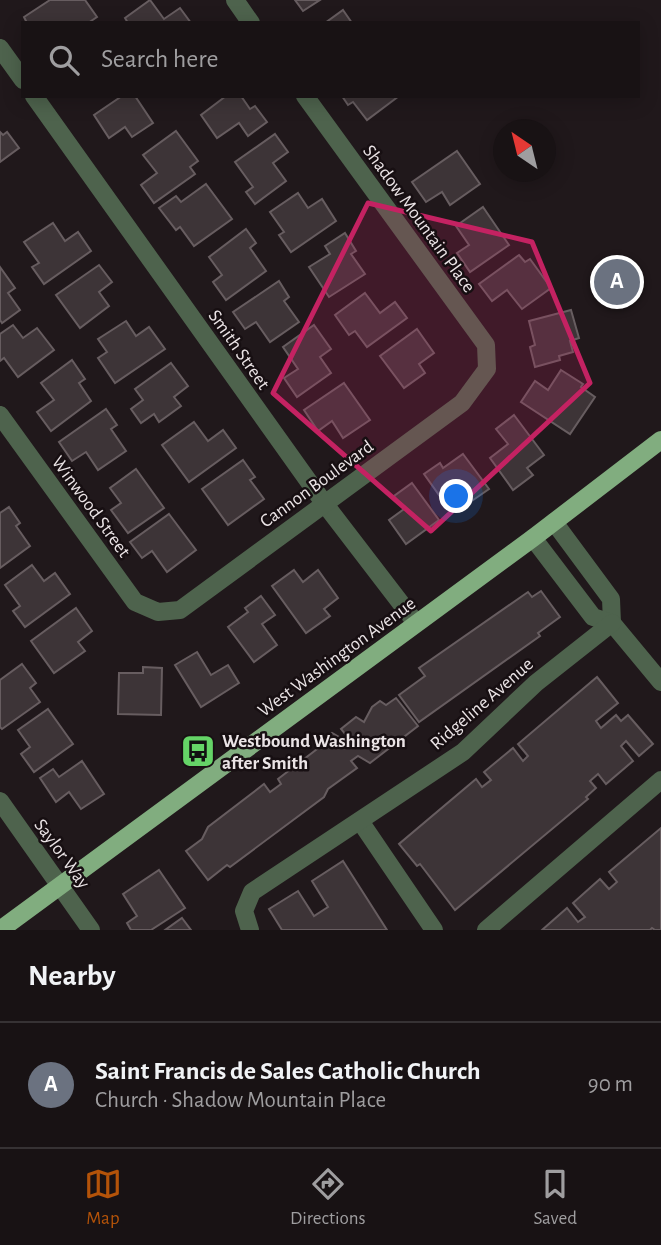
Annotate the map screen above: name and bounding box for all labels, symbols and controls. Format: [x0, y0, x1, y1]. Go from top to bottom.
search box [21, 21, 640, 98]
icon: search [45, 41, 83, 79]
text: Search here [101, 46, 219, 72]
north arrow [493, 119, 556, 182]
street label: Shadow Mountain Place [359, 142, 479, 296]
pin: A [594, 256, 640, 308]
street label: Smith Street [204, 307, 273, 393]
street label: Cannon Boulevard [257, 437, 377, 531]
street label: Winwood Street [48, 453, 134, 561]
your location [439, 479, 473, 513]
street label: West Washington Avenue [255, 594, 419, 721]
street label: Ridgeline Avenue [427, 655, 537, 754]
bus stop icon: Westbound Washington after Smith [179, 732, 217, 770]
place label: Westbound Washington after Smith [222, 732, 406, 773]
street label: Saylor Way [30, 816, 93, 892]
text: Nearby [28, 961, 116, 991]
text: Saint Francis de Sales Catholic Church [95, 1058, 481, 1084]
text: A [44, 1073, 58, 1096]
text: 90 m [588, 1073, 633, 1096]
text: Church · Shadow Mountain Place [95, 1089, 386, 1112]
tab: Map [84, 1165, 122, 1230]
tab: Directions [290, 1165, 366, 1230]
tab: Saved [534, 1165, 577, 1230]

